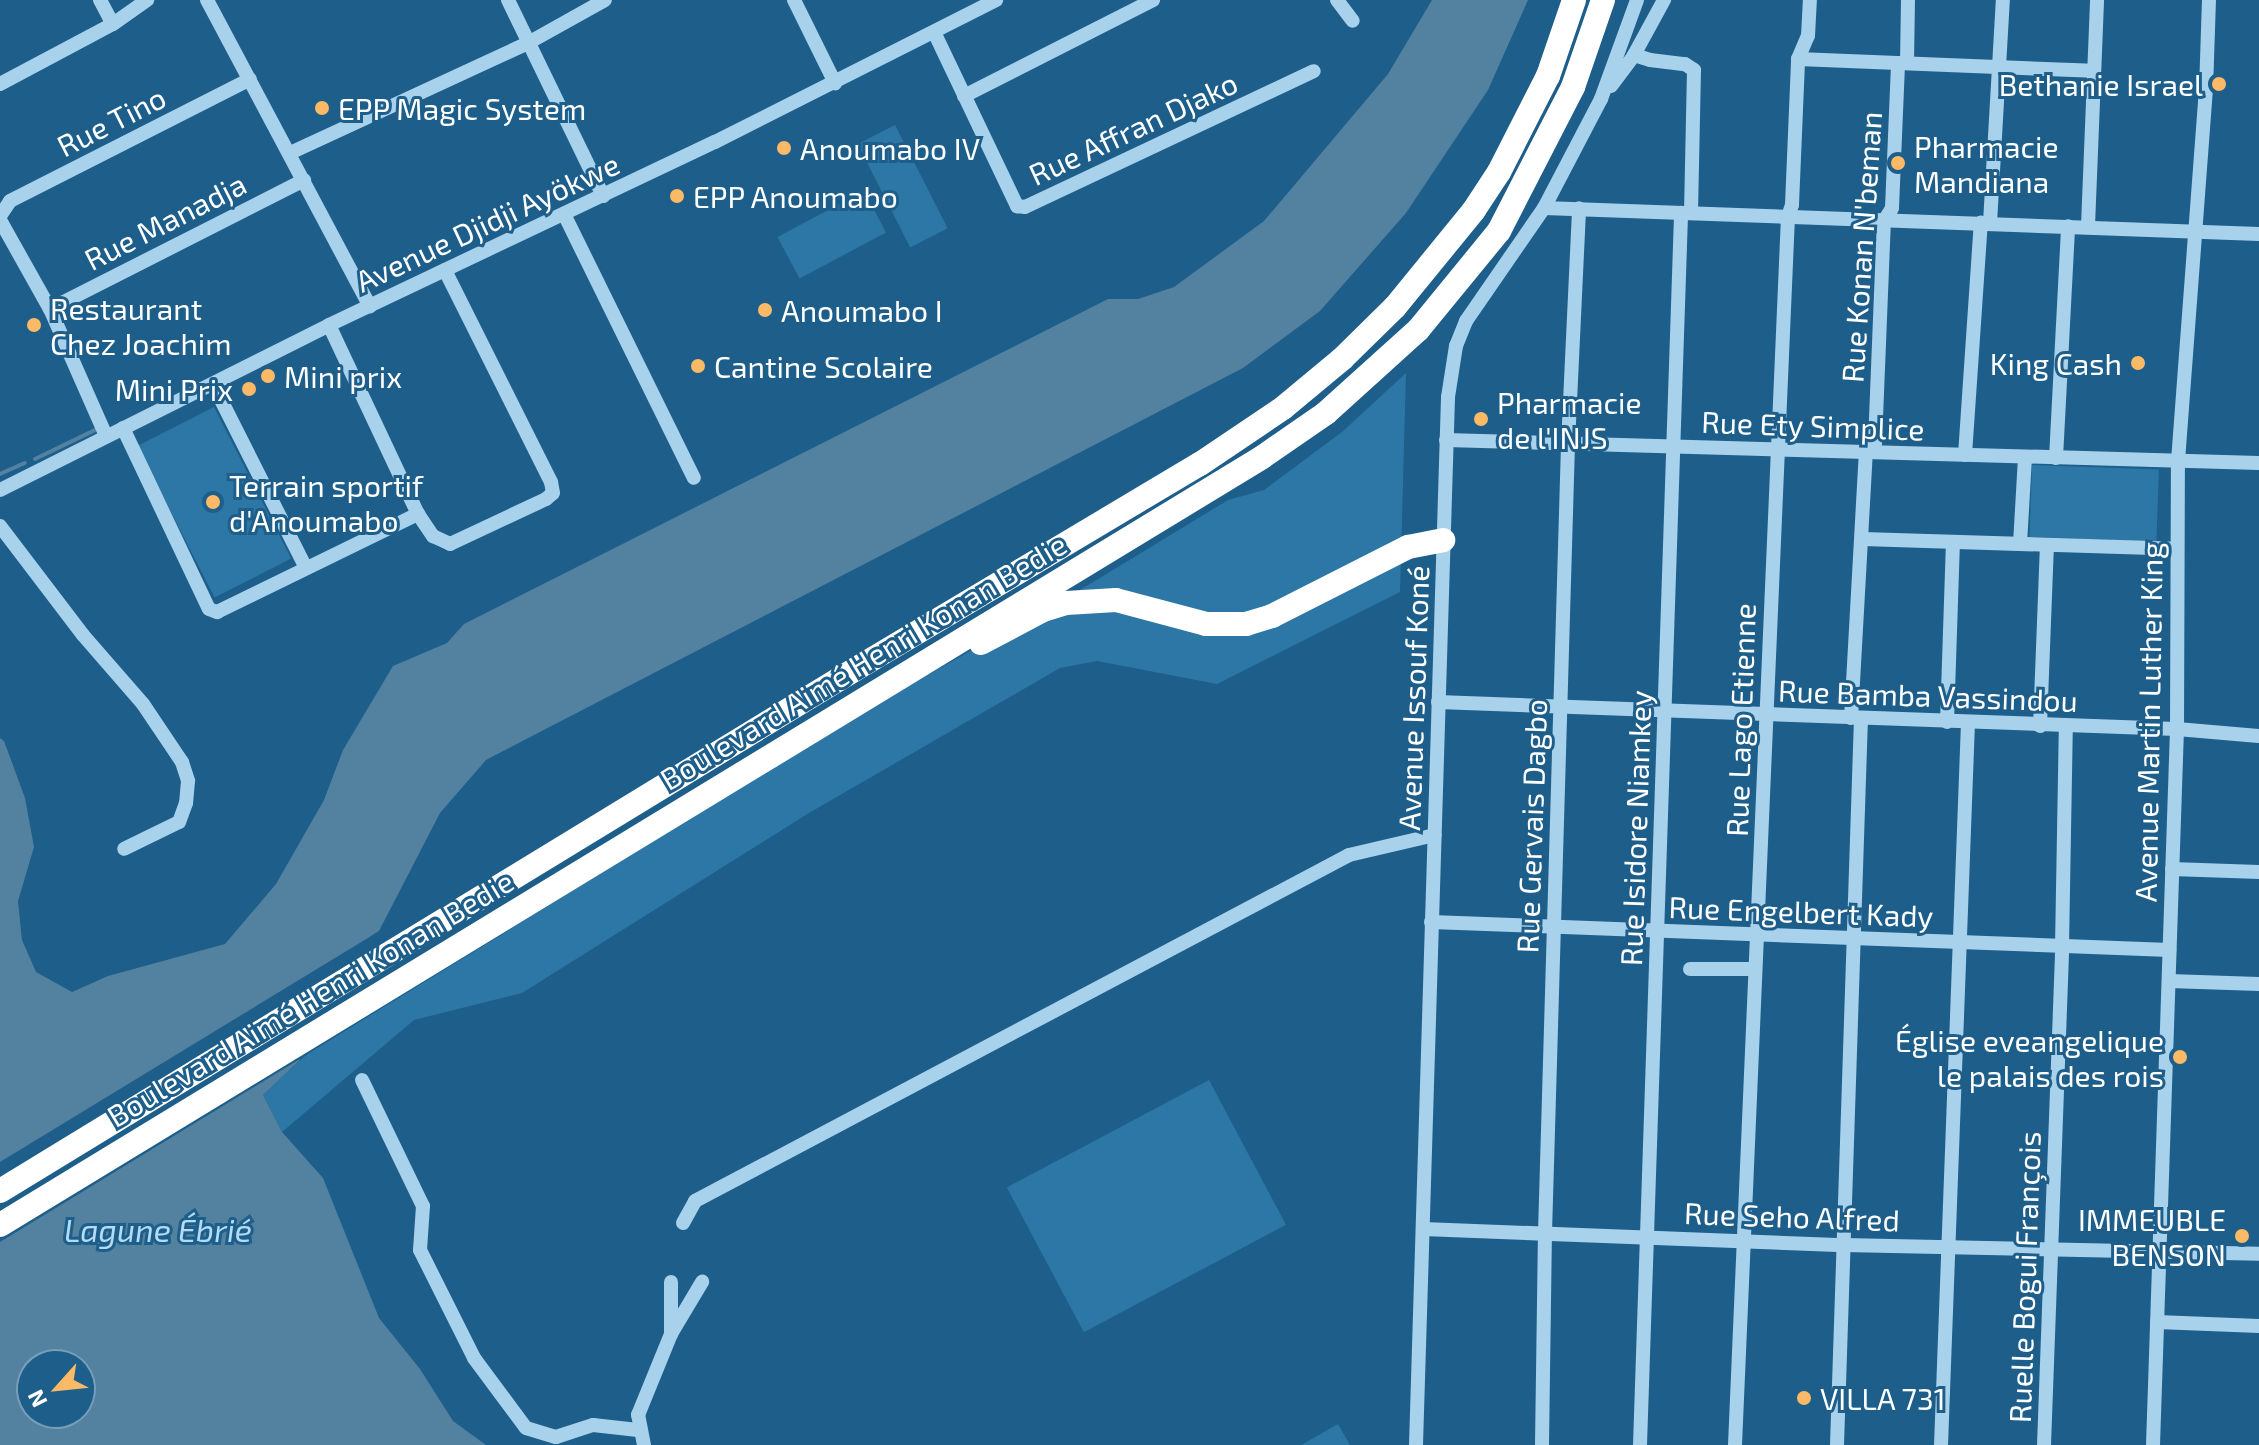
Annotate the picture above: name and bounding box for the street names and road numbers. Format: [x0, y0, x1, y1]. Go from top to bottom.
street label: Rue Affran Djako [1023, 64, 1243, 192]
street label: Rue Tino [50, 78, 172, 164]
street label: Rue Konan N'beman [1834, 110, 1888, 384]
street label: Avenue Djidji Ayökwe [349, 145, 625, 299]
street label: Rue Manadja [78, 165, 252, 277]
street label: Rue Ety Simplice [1700, 403, 1926, 447]
street label: Boulevard Aimé Henri Konan Bedie [653, 525, 1073, 797]
street label: Avenue Martin Luther King [2127, 541, 2169, 903]
street label: Avenue Issouf Koné [1390, 565, 1436, 831]
street label: Rue Lago Etienne [1718, 603, 1762, 837]
street label: Rue Bamba Vassindou [1777, 672, 2079, 718]
street label: Rue Isidore Niamkey [1612, 690, 1658, 966]
street label: Rue Gervais Dagbo [1509, 698, 1553, 954]
street label: Boulevard Aimé Henri Konan Bedie [100, 862, 520, 1134]
street label: Rue Engelbert Kady [1668, 888, 1934, 934]
street label: Ruelle Bogui François [2001, 1131, 2047, 1423]
street label: Rue Seho Alfred [1683, 1194, 1901, 1238]

